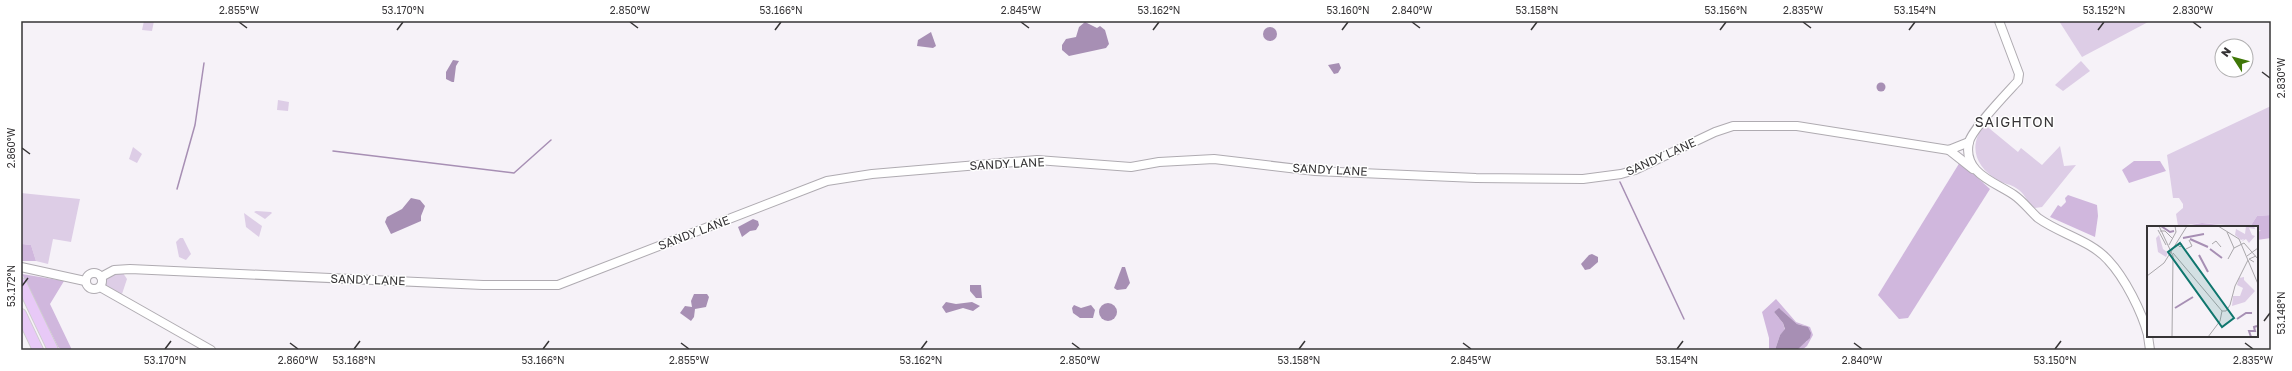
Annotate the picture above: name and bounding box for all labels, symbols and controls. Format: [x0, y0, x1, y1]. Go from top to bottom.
text: 2.855°W [219, 4, 259, 16]
text: 53.170°N [382, 4, 424, 16]
text: 2.850°W [610, 4, 651, 16]
text: 53.166°N [759, 4, 803, 16]
text: 2.845°W [1001, 4, 1042, 16]
text: 53.162°N [1138, 4, 1180, 16]
text: 53.160°N [1326, 4, 1370, 16]
text: 2.840°W [1392, 4, 1433, 16]
text: 53.158°N [1516, 4, 1558, 16]
text: 53.156°N [1705, 4, 1747, 16]
text: 2.835°W [1783, 4, 1823, 16]
text: 53.154°N [1894, 4, 1936, 16]
text: 53.152°N [2083, 4, 2125, 16]
text: 2.830°W [2173, 4, 2214, 16]
north arrow [2214, 38, 2254, 78]
text: N [2218, 45, 2233, 59]
text: 2.830°W [2275, 57, 2287, 98]
district label: SAIGHTON [1975, 113, 2055, 130]
text: 2.860°W [5, 127, 17, 168]
street label: SANDY LANE [1623, 134, 1698, 179]
street label: SANDY LANE [969, 154, 1045, 173]
street label: SANDY LANE [1292, 160, 1368, 179]
street label: SANDY LANE [656, 212, 732, 253]
inset map [2147, 226, 2258, 337]
text: 53.172°N [5, 265, 17, 307]
street label: SANDY LANE [330, 271, 406, 288]
text: 53.148°N [2275, 291, 2287, 335]
text: 53.170°N [144, 354, 186, 366]
text: 2.860°W [278, 354, 319, 366]
text: 53.168°N [332, 354, 376, 366]
text: 53.166°N [521, 354, 565, 366]
text: 2.855°W [669, 354, 709, 366]
text: 53.162°N [900, 354, 942, 366]
text: 2.850°W [1060, 354, 1101, 366]
text: 53.158°N [1278, 354, 1320, 366]
text: 2.845°W [1451, 354, 1492, 366]
text: 53.154°N [1656, 354, 1698, 366]
text: 2.840°W [1842, 354, 1883, 366]
text: 53.150°N [2034, 354, 2077, 366]
text: 2.835°W [2233, 354, 2273, 366]

